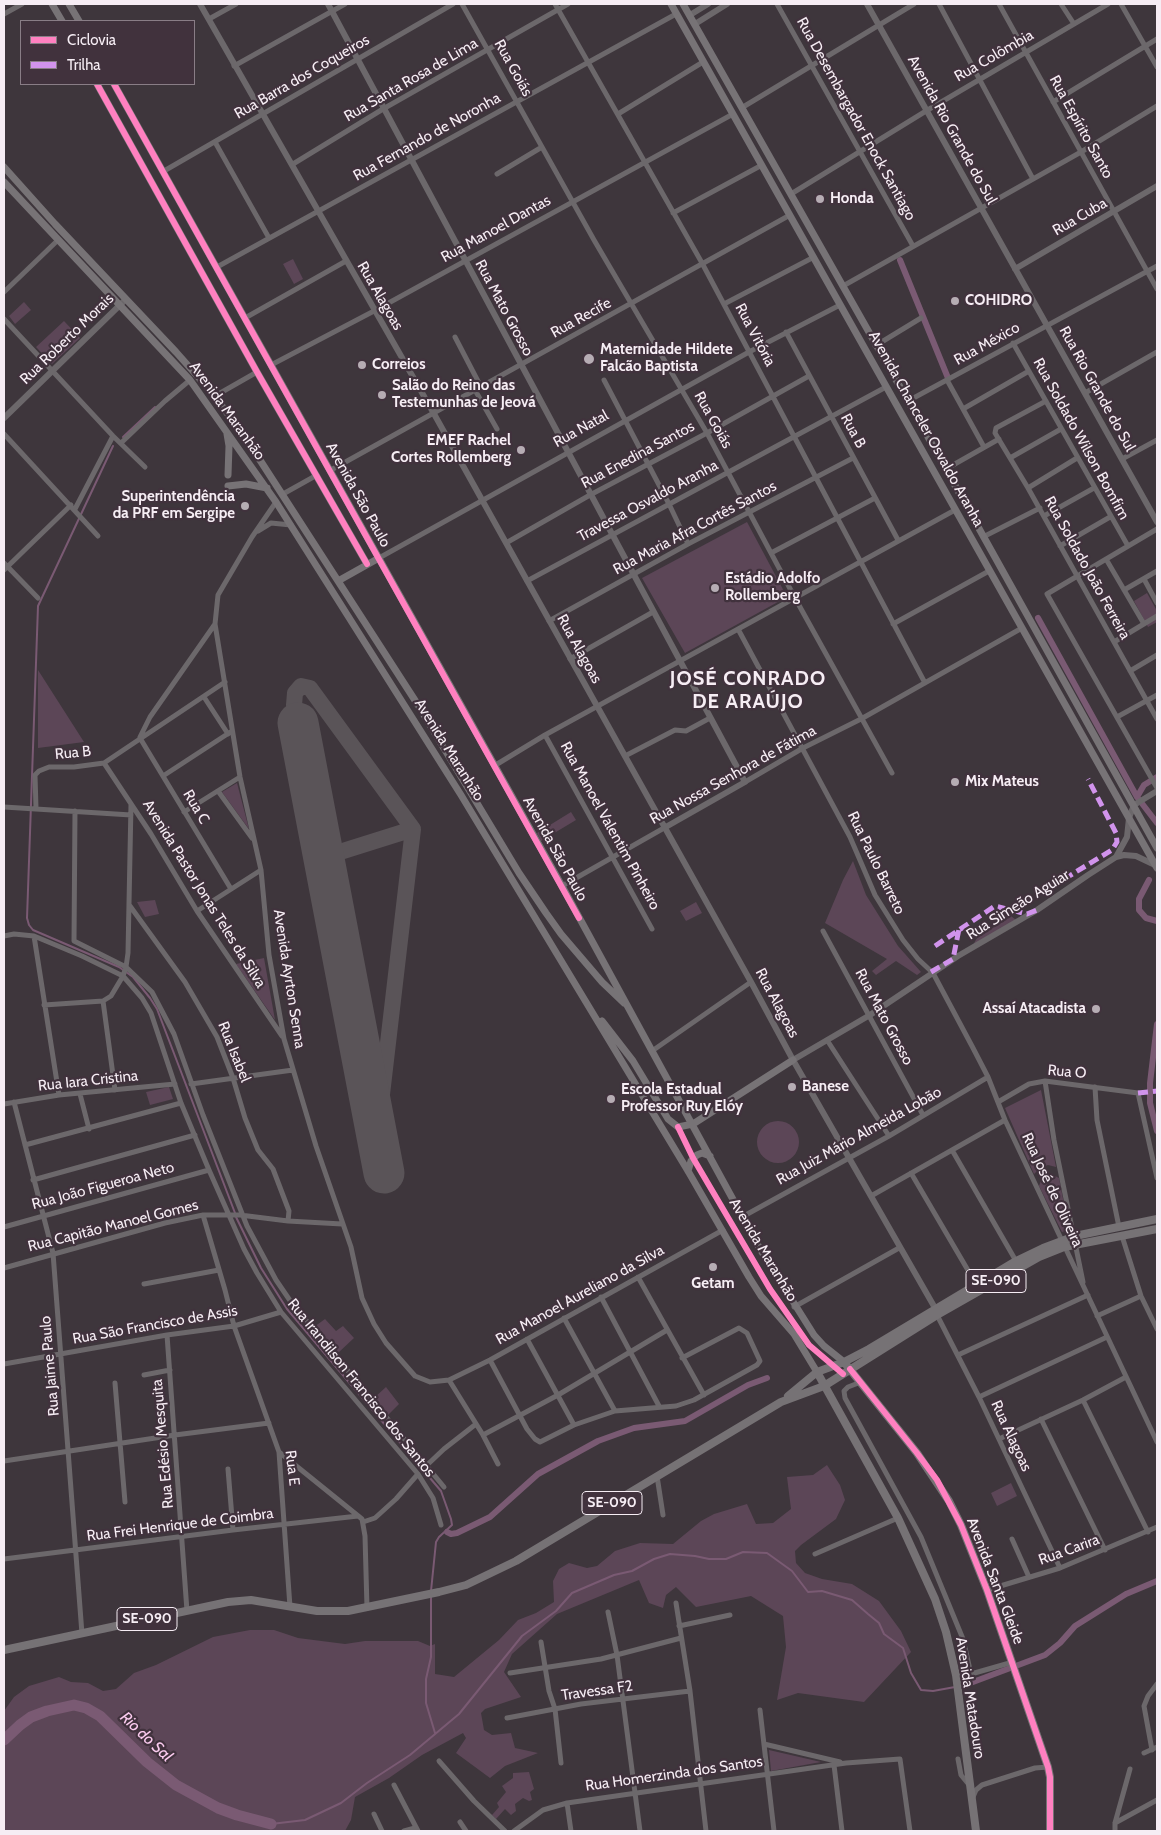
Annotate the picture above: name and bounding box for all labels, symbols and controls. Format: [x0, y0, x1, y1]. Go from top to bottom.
street label: Rua Desembargador Enock Santiago [793, 14, 919, 224]
legend [20, 20, 195, 85]
street label: Rua Colômbia [951, 26, 1037, 86]
text: Ciclovia [67, 31, 116, 49]
street label: Rua Barra dos Coqueiros [231, 31, 373, 123]
street label: Rua Santa Rosa de Lima [341, 34, 481, 126]
street label: Rua Goiás [490, 36, 536, 100]
street label: Avenida Rio Grande do Sul [904, 52, 1000, 208]
text: Trilha [67, 56, 100, 74]
street label: Rua Espírito Santo [1045, 72, 1117, 182]
street label: Rua Fernando de Noronha [350, 89, 504, 185]
place label: Honda [830, 190, 874, 208]
street label: Rua Manoel Dantas [438, 191, 554, 267]
marker: Honda [814, 193, 826, 205]
street label: Rua Cuba [1050, 194, 1110, 240]
street label: Rua Mato Grosso [471, 257, 537, 359]
street label: Rua Alagoas [353, 258, 407, 334]
street label: Rua Roberto Morais [16, 290, 118, 388]
place label: COHIDRO [965, 292, 1032, 310]
street label: Rua Recife [548, 294, 614, 342]
marker: COHIDRO [949, 295, 961, 307]
street label: Rua Vitória [731, 300, 779, 370]
street label: Rua México [951, 319, 1023, 369]
street label: Rua Rio Grande do Sul [1055, 323, 1139, 455]
street label: Avenida Chanceler Osvaldo Aranha [865, 328, 987, 530]
place label: Maternidade Hildete Falcão Baptista [600, 341, 733, 376]
marker: Maternidade Hildete Falcão Baptista [582, 352, 596, 366]
street label: Rua Soldado Wilson Bomfim [1029, 355, 1133, 523]
place label: Correios [372, 356, 426, 374]
street label: Avenida Maranhão [185, 358, 269, 464]
marker: Correios [356, 359, 368, 371]
place label: Salão do Reino das Testemunhas de Jeová [392, 377, 536, 412]
street label: Rua Goiás [690, 388, 736, 452]
marker: Salão do Reino das Testemunhas de Jeová [376, 389, 388, 401]
street label: Rua Natal [550, 406, 612, 452]
street label: Rua B [837, 411, 869, 451]
street label: Rua Enedina Santos [578, 418, 698, 492]
place label: EMEF Rachel Cortes Rollemberg [391, 432, 511, 467]
street label: Avenida São Paulo [322, 440, 394, 550]
marker: EMEF Rachel Cortes Rollemberg [515, 444, 527, 456]
street label: Travessa Osvaldo Aranha [575, 456, 721, 546]
street label: Rua Maria Afra Cortês Santos [610, 477, 780, 579]
place label: Superintendência da PRF em Sergipe [113, 488, 235, 523]
street label: Rua Soldado João Ferreira [1040, 493, 1134, 643]
marker: Superintendência da PRF em Sergipe [239, 500, 251, 512]
place label: Estádio Adolfo Rollemberg [725, 570, 820, 605]
marker: Estádio Adolfo Rollemberg [709, 582, 721, 594]
street label: Rua Alagoas [553, 611, 605, 687]
district label: JOSÉ CONRADO DE ARAÚJO [668, 667, 828, 714]
street label: Avenida Maranhão [410, 696, 488, 804]
street label: Rua Nossa Senhora de Fátima [647, 722, 819, 828]
street label: Rua Manoel Valentim Pinheiro [556, 739, 664, 913]
street label: Rua B [54, 742, 92, 764]
place label: Mix Mateus [965, 773, 1039, 791]
marker: Mix Mateus [949, 776, 961, 788]
street label: Rua C [179, 787, 213, 827]
street label: Avenida São Paulo [519, 794, 591, 904]
street label: Avenida Pastor Jonas Teles da Silva [139, 797, 269, 991]
street label: Rua Paulo Barreto [843, 809, 909, 917]
street label: Rua Simeão Aguiar [963, 866, 1073, 944]
street label: Avenida Ayrton Senna [269, 908, 309, 1050]
street label: Rua Alagoas [751, 965, 803, 1041]
street label: Rua Mato Grosso [851, 966, 917, 1068]
place label: Assaí Atacadista [982, 1000, 1086, 1018]
marker: Assaí Atacadista [1090, 1003, 1102, 1015]
street label: Rua Isabel [214, 1019, 254, 1085]
street label: Rua O [1047, 1061, 1087, 1083]
street label: Rua Iara Cristina [37, 1067, 139, 1095]
place label: Banese [802, 1078, 849, 1096]
place label: Escola Estadual Professor Ruy Elóy [621, 1081, 743, 1116]
marker: Banese [786, 1081, 798, 1093]
street label: Rua Juiz Mário Almeida Lobão [773, 1083, 945, 1189]
marker: Escola Estadual Professor Ruy Elóy [605, 1093, 617, 1105]
street label: Rua José de Oliveira [1018, 1130, 1086, 1250]
street label: Rua João Figueroa Neto [30, 1158, 176, 1214]
street label: Avenida Maranhão [725, 1195, 801, 1305]
street label: Rua Capitão Manoel Gomes [26, 1196, 200, 1256]
street label: Rua Manoel Aureliano da Silva [493, 1241, 667, 1349]
marker: Getam [707, 1261, 719, 1273]
road number: SE-090 [966, 1270, 1026, 1292]
place label: Getam [691, 1275, 735, 1293]
street label: Rua Irandilson Francisco dos Santos [283, 1295, 439, 1481]
street label: Rua São Francisco de Assis [71, 1302, 239, 1348]
street label: Rua Jaime Paulo [37, 1315, 63, 1417]
street label: Rua Edésio Mesquita [148, 1378, 178, 1510]
street label: Rua Alagoas [987, 1398, 1035, 1474]
street label: Rua E [281, 1449, 303, 1487]
road number: SE-090 [582, 1492, 642, 1515]
street label: Rua Frei Henrique de Coimbra [86, 1505, 274, 1545]
street label: Avenida Santa Gleide [963, 1515, 1027, 1647]
street label: Rua Carira [1036, 1531, 1102, 1569]
road number: SE-090 [117, 1608, 177, 1630]
street label: Avenida Matadouro [952, 1636, 988, 1760]
street label: Travessa F2 [560, 1677, 634, 1705]
water label: Rio do Sal [116, 1708, 176, 1766]
street label: Rua Homerzinda dos Santos [584, 1753, 764, 1795]

